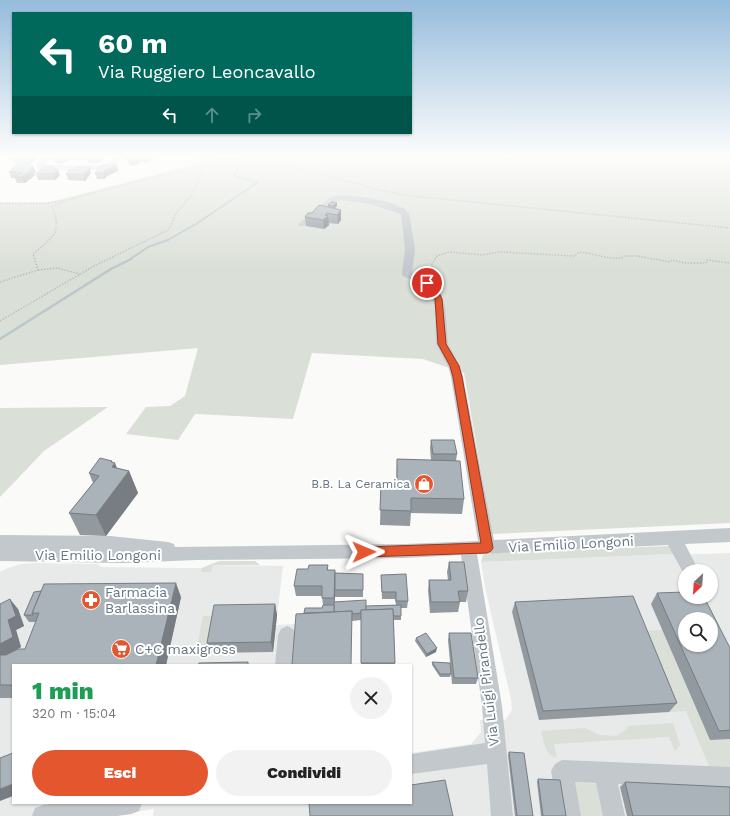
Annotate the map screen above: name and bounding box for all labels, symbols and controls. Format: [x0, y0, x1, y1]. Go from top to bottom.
text: 60 m [98, 27, 168, 60]
icon: left [32, 28, 84, 80]
text: Via Ruggiero Leoncavallo [98, 61, 315, 82]
icon: left [159, 104, 181, 126]
icon: ahead [201, 104, 223, 126]
icon: right [243, 104, 265, 126]
pin [410, 266, 444, 300]
icon: arrive [416, 272, 438, 294]
shop icon: B.B. La Ceramica [413, 473, 435, 495]
place label: B.B. La Ceramica [311, 477, 410, 491]
position arrow [343, 531, 385, 573]
street label: Via Emilio Longoni [508, 533, 634, 555]
street label: Via Emilio Longoni [35, 547, 161, 563]
north arrow [678, 564, 718, 604]
map controls [678, 564, 718, 652]
place label: Farmacia Barlassina [105, 584, 175, 616]
pharmacy icon: Farmacia Barlassina [80, 589, 102, 611]
button: search [678, 612, 718, 652]
street label: Via Luigi Pirandello [470, 617, 502, 747]
supermarket icon: C+C maxigross [110, 638, 132, 660]
place label: C+C maxigross [135, 641, 236, 657]
text: 1 min [32, 677, 94, 705]
button: close [350, 677, 392, 719]
text: 320 m · 15:04 [32, 706, 116, 721]
button: Esci [32, 750, 208, 796]
button: Condividi [216, 750, 392, 796]

